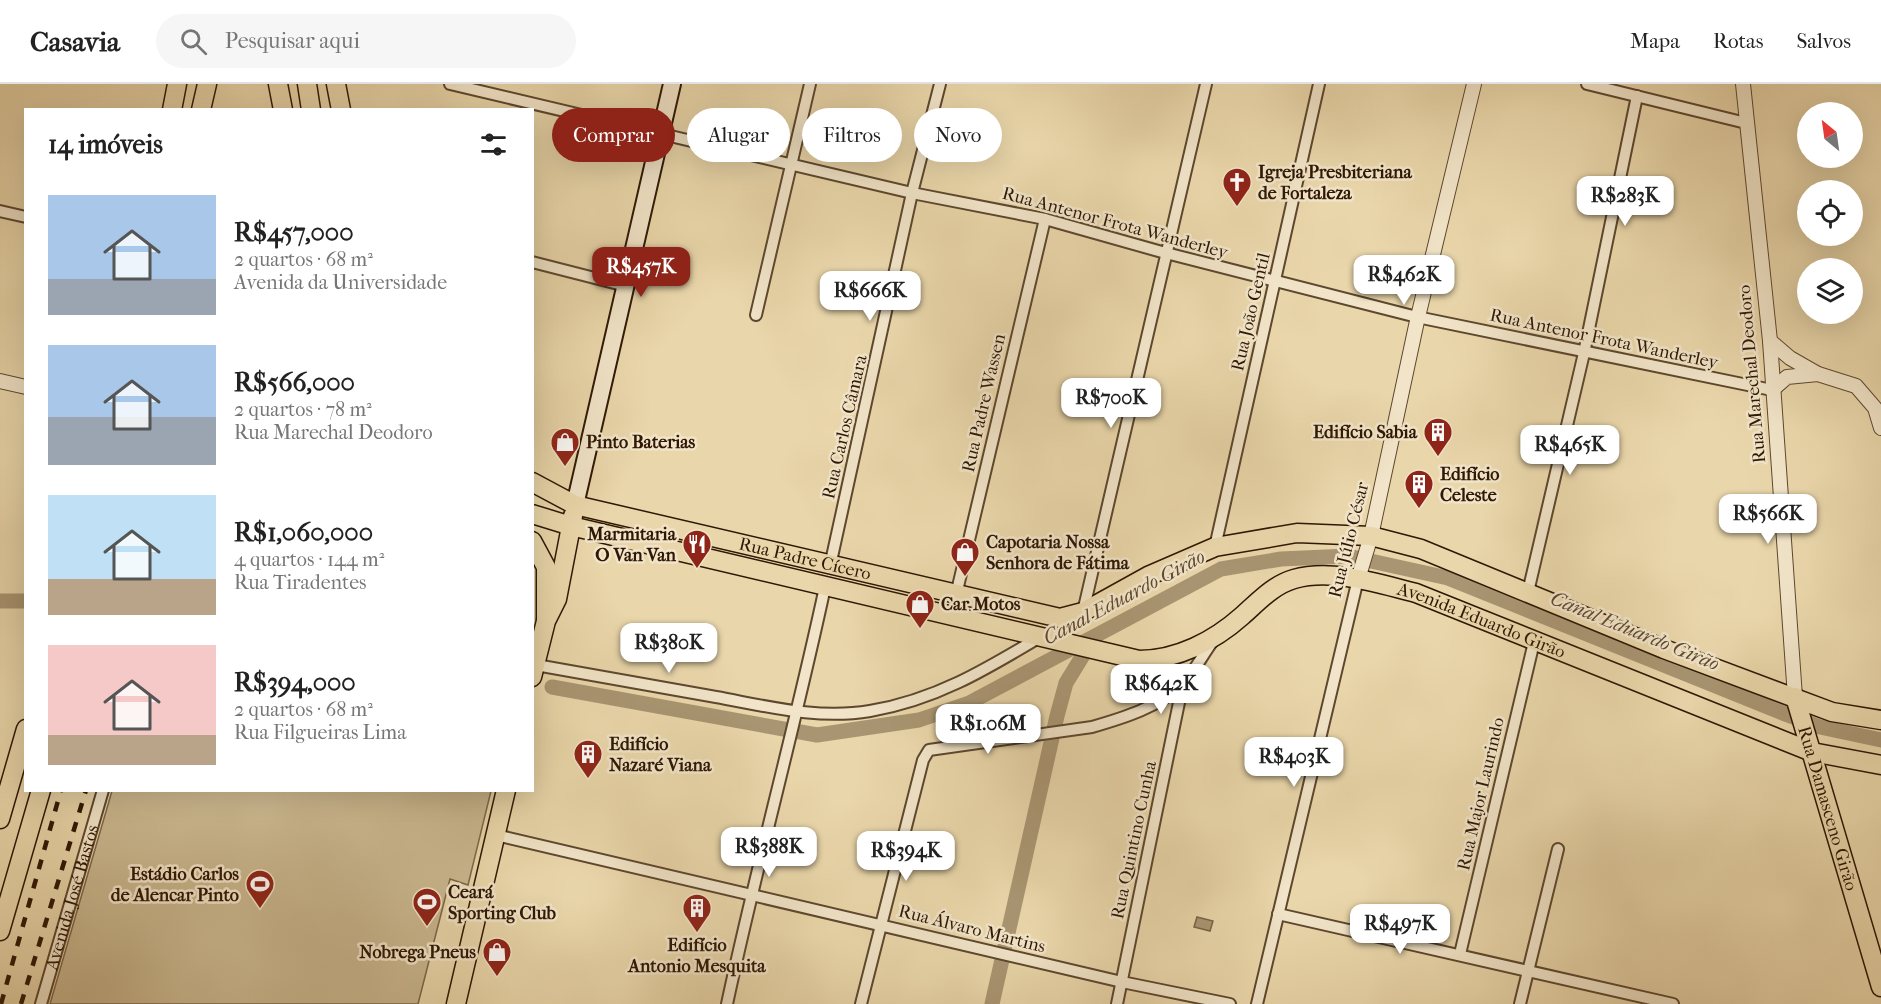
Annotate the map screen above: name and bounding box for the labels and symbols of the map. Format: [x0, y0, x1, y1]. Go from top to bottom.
north arrow [1797, 102, 1863, 168]
place label: Igreja Presbiteriana de Fortaleza [1258, 162, 1412, 204]
church icon: Igreja Presbiteriana de Fortaleza [1221, 166, 1253, 208]
pin: R$283K [1576, 176, 1674, 227]
street label: Rua Antenor Frota Wanderley [1000, 183, 1231, 264]
pin: R$457K [592, 247, 690, 298]
street label: Rua João Gentil [1227, 251, 1275, 373]
pin: R$462K [1355, 255, 1453, 306]
pin: R$666K [821, 271, 919, 322]
street label: Rua Marechal Deodoro [1734, 284, 1770, 464]
street label: Rua Antenor Frota Wanderley [1488, 305, 1721, 374]
street label: Rua Padre Wassen [958, 331, 1010, 474]
street label: Rua Carlos Câmara [818, 352, 872, 501]
pin: R$700K [1062, 378, 1160, 429]
building icon: Edifício Sabia [1422, 416, 1454, 458]
place label: Edifício Sabia [1313, 422, 1418, 443]
pin: R$465K [1521, 425, 1619, 476]
shop icon: Pinto Baterias [549, 426, 581, 468]
place label: Pinto Baterias [586, 432, 696, 453]
place label: Edifício Celeste [1440, 464, 1499, 506]
building icon: Edifício Celeste [1403, 468, 1435, 510]
street label: Rua Júlio César [1324, 480, 1374, 600]
pin: R$566K [1719, 494, 1817, 545]
place label: Marmitaria O Van Van [586, 524, 677, 566]
restaurant icon: Marmitaria O Van Van [681, 528, 713, 570]
place label: Capotaria Nossa Senhora de Fátima [986, 532, 1130, 574]
street label: Rua Padre Cícero [737, 533, 873, 584]
shop icon: Capotaria Nossa Senhora de Fátima [949, 536, 981, 578]
water label: Canal Eduardo Girão [1039, 545, 1209, 649]
street label: Avenida Eduardo Girão [1394, 578, 1569, 662]
water label: Canal Eduardo Girão [1547, 587, 1723, 675]
shop icon: Car Motos [904, 588, 936, 630]
place label: Car Motos [941, 594, 1021, 615]
pin: R$380K [620, 623, 718, 674]
pin: R$642K [1112, 664, 1210, 715]
pin: R$1.06M [933, 704, 1043, 755]
street label: Rua Major Laurindo [1453, 715, 1509, 873]
street label: Rua Damasceno Girão [1794, 723, 1862, 893]
place label: Edifício Nazaré Viana [609, 734, 712, 776]
pin: R$403K [1245, 737, 1343, 788]
building icon: Edifício Nazaré Viana [572, 738, 604, 780]
street label: Rua Quintino Cunha [1107, 758, 1161, 921]
street label: Avenida José Bastos [41, 822, 103, 974]
pin: R$388K [720, 827, 818, 878]
pin: R$394K [857, 831, 955, 882]
place label: Estádio Carlos de Alencar Pinto [111, 864, 239, 906]
sports icon: Estádio Carlos de Alencar Pinto [244, 868, 276, 910]
place label: Ceará Sporting Club [448, 882, 557, 924]
sports icon: Ceará Sporting Club [411, 886, 443, 928]
building icon: Edifício Antonio Mesquita [681, 892, 713, 934]
street label: Rua Álvaro Martins [896, 900, 1048, 957]
pin: R$497K [1351, 904, 1449, 955]
place label: Edifício Antonio Mesquita [627, 935, 766, 977]
shop icon: Nobrega Pneus [481, 936, 513, 978]
place label: Nobrega Pneus [359, 942, 476, 963]

